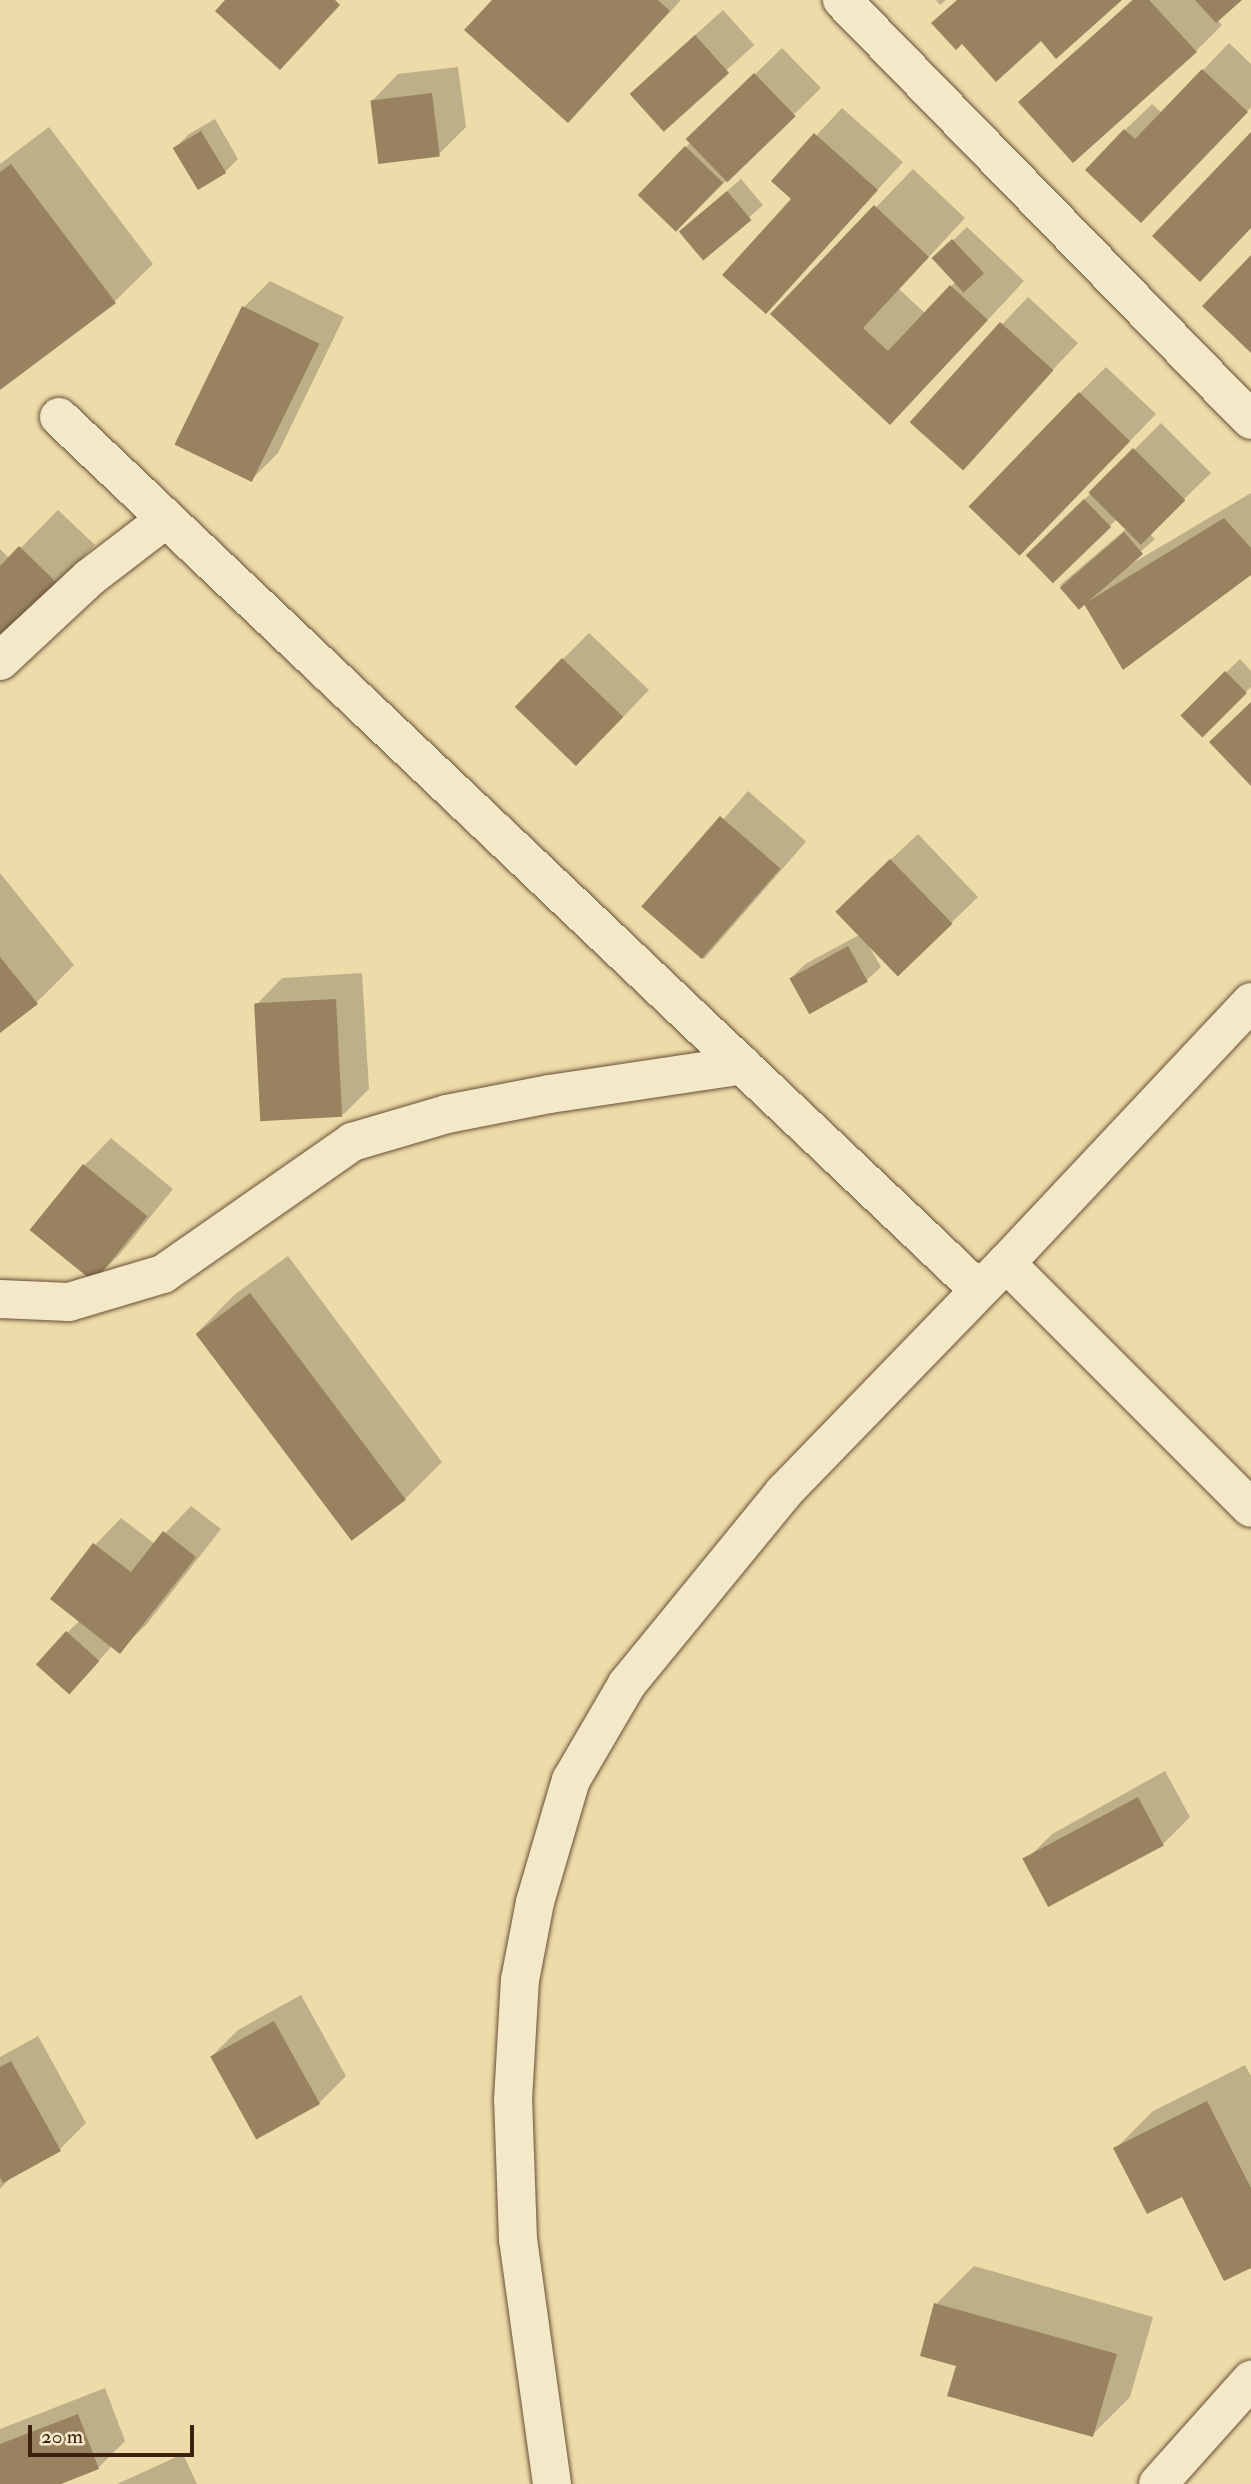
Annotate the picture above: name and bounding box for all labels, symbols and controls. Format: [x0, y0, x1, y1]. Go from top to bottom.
scale bar [32, 2410, 198, 2454]
text: 20 m [41, 2423, 83, 2450]

